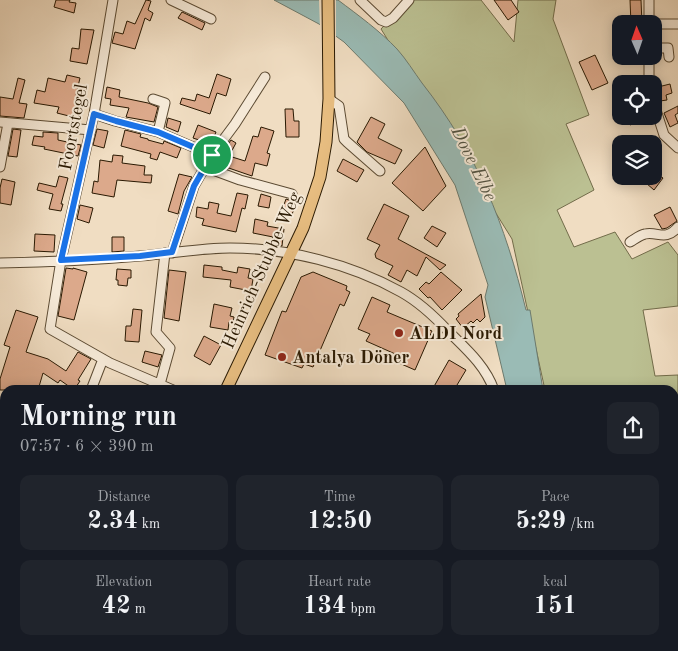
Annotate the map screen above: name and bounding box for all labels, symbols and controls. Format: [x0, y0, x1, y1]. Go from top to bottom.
north arrow [612, 15, 662, 65]
map controls [612, 15, 662, 185]
button: locate [612, 75, 662, 125]
street label: Foortstegel [57, 82, 91, 172]
water label: Dove Elbe [446, 123, 499, 205]
pin [191, 134, 233, 176]
button: layers [612, 135, 662, 185]
icon: arrive [198, 141, 226, 169]
street label: Heinrich-Stubbe-Weg [219, 189, 305, 352]
place label: ALDI Nord [409, 325, 502, 343]
marker: ALDI Nord [393, 327, 405, 339]
place label: Antalya Döner [292, 349, 409, 367]
marker: Antalya Döner [276, 351, 288, 363]
button: share [607, 402, 659, 454]
text: Morning run [20, 404, 177, 432]
text: 07:57 · 6 × 390 m [20, 439, 153, 455]
text: Distance [97, 490, 150, 504]
text: Time [324, 490, 355, 504]
text: Pace [541, 490, 569, 504]
text: 2.34 [87, 509, 138, 534]
text: 12:50 [307, 509, 372, 534]
text: 5:29 [516, 509, 566, 534]
text: km [138, 517, 160, 531]
text: /km [566, 517, 595, 531]
text: Elevation [95, 575, 152, 589]
text: Heart rate [308, 575, 371, 589]
text: kcal [543, 575, 567, 589]
text: 42 [102, 594, 131, 619]
text: 134 [303, 594, 347, 619]
text: 151 [533, 594, 577, 619]
text: m [131, 602, 146, 616]
text: bpm [347, 602, 376, 616]

